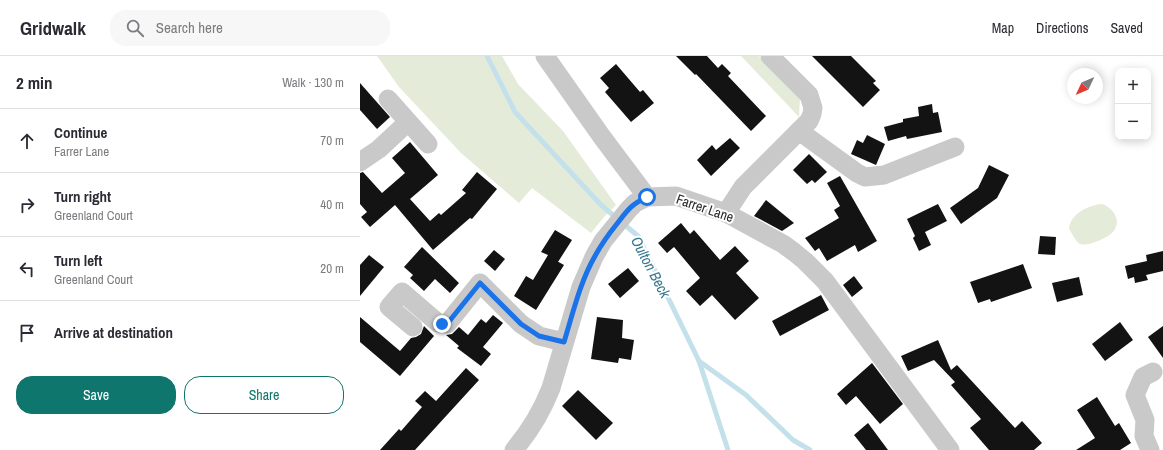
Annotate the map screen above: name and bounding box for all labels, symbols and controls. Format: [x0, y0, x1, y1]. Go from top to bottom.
search box [110, 10, 390, 46]
text: Gridwalk [20, 15, 86, 41]
icon: search [124, 17, 146, 39]
text: Search here [156, 17, 223, 38]
text: Map [992, 19, 1014, 37]
text: Directions [1036, 19, 1088, 37]
text: Saved [1110, 19, 1143, 37]
north arrow [1067, 68, 1103, 104]
map controls [1115, 68, 1151, 140]
button: + [1115, 68, 1151, 104]
text: 2 min [16, 71, 52, 94]
text: Walk · 130 m [282, 74, 344, 91]
button: − [1115, 104, 1151, 140]
text: Continue [54, 122, 107, 143]
icon: ahead [16, 130, 38, 152]
text: 70 m [320, 132, 344, 149]
text: Farrer Lane [54, 143, 109, 160]
text: Turn right [54, 186, 111, 207]
route start [638, 188, 656, 206]
street label: Farrer Lane [674, 190, 736, 226]
icon: right [16, 194, 38, 216]
text: 40 m [320, 196, 344, 213]
text: Greenland Court [54, 207, 133, 224]
water label: Oulton Beck [626, 232, 676, 302]
text: Turn left [54, 250, 102, 271]
icon: left [16, 258, 38, 280]
text: 20 m [320, 260, 344, 277]
text: Greenland Court [54, 271, 133, 288]
route end [433, 315, 451, 333]
icon: arrive [16, 322, 38, 344]
text: Arrive at destination [54, 322, 173, 343]
button: Save [16, 376, 176, 414]
button: Share [184, 376, 344, 414]

